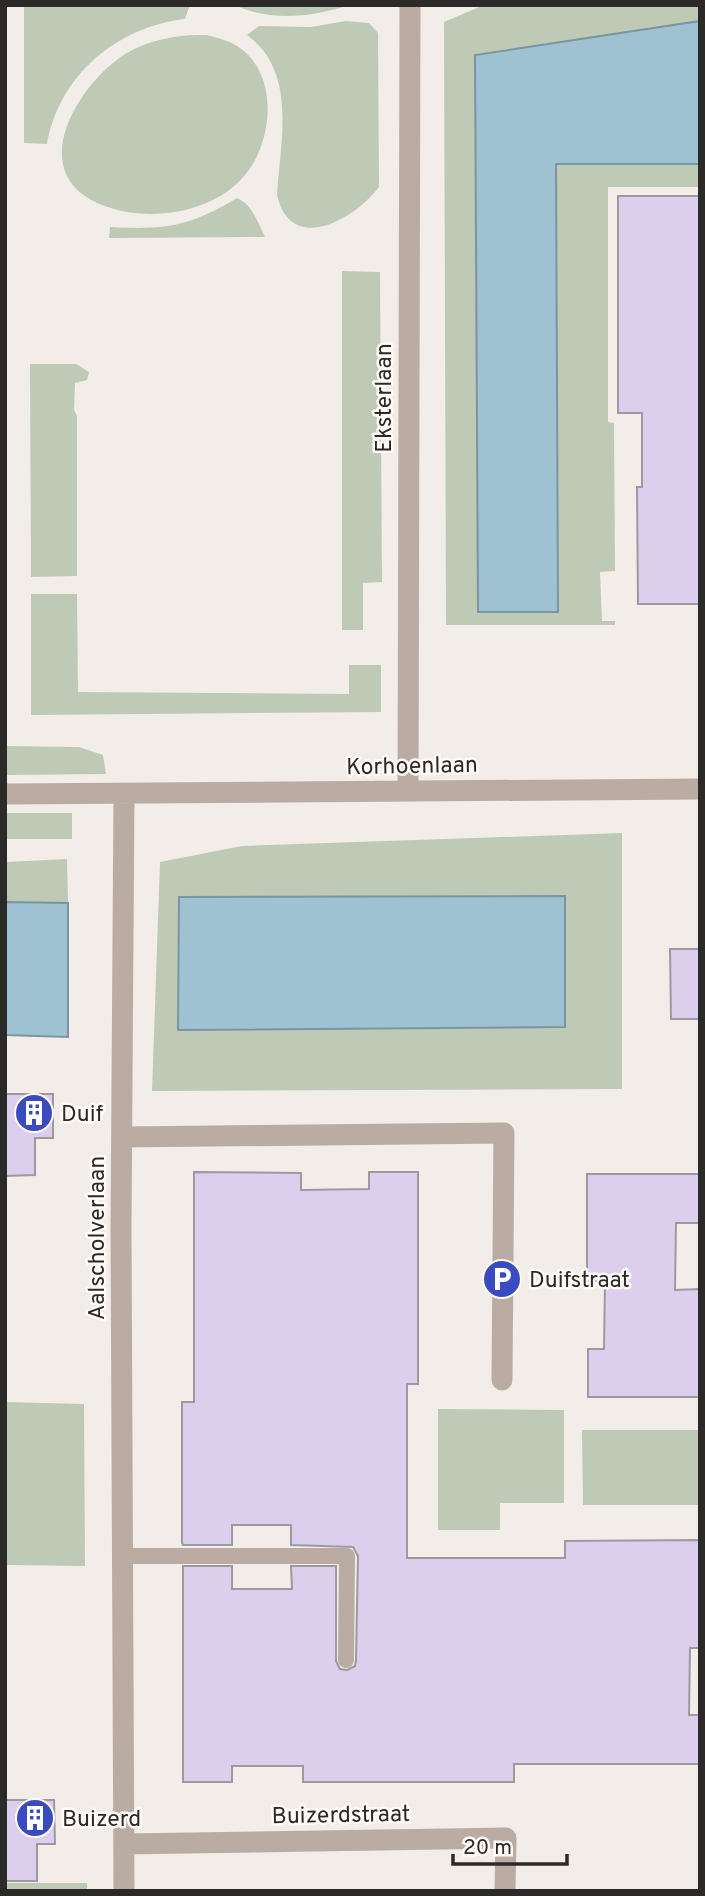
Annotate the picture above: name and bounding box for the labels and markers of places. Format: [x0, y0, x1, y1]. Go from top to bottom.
building icon: Duif [13, 1092, 55, 1134]
place label: Duif [61, 1101, 103, 1130]
parking icon: Duifstraat [481, 1258, 523, 1300]
place label: Duifstraat [529, 1267, 630, 1296]
building icon: Buizerd [14, 1797, 56, 1839]
place label: Buizerd [62, 1806, 141, 1835]

